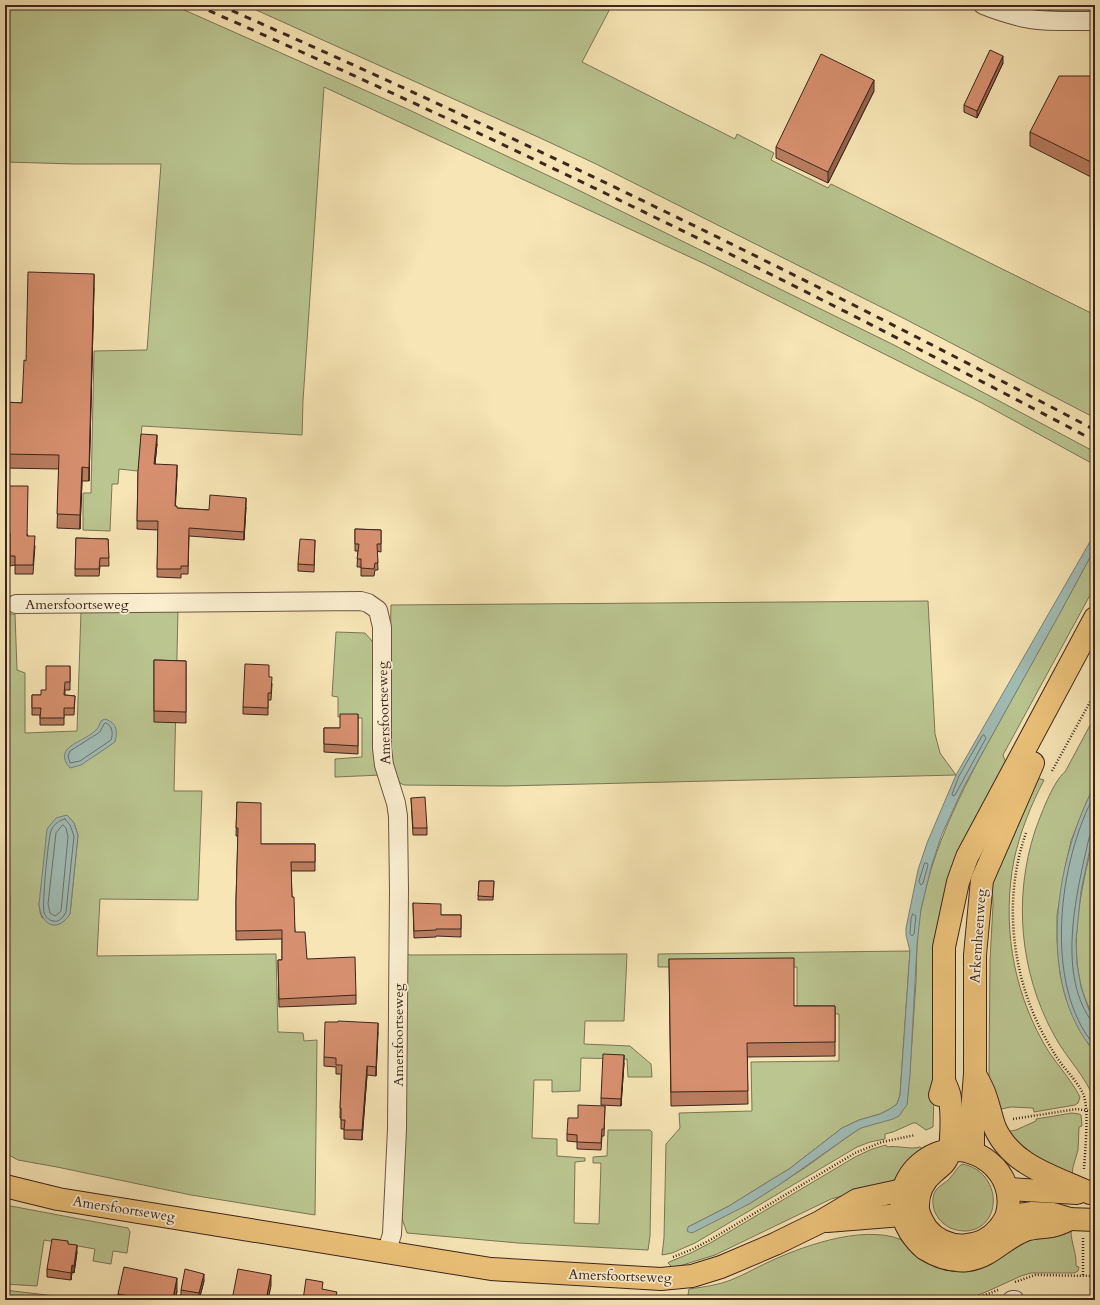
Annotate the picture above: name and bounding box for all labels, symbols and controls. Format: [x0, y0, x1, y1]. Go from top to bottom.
street label: Amersfoortseweg [25, 595, 129, 614]
street label: Amersfoortseweg [373, 661, 395, 765]
street label: Arkemheenweg [965, 888, 991, 984]
street label: Amersfoortseweg [389, 983, 408, 1087]
street label: Amersfoortseweg [71, 1192, 177, 1226]
street label: Amersfoortseweg [568, 1265, 672, 1287]

